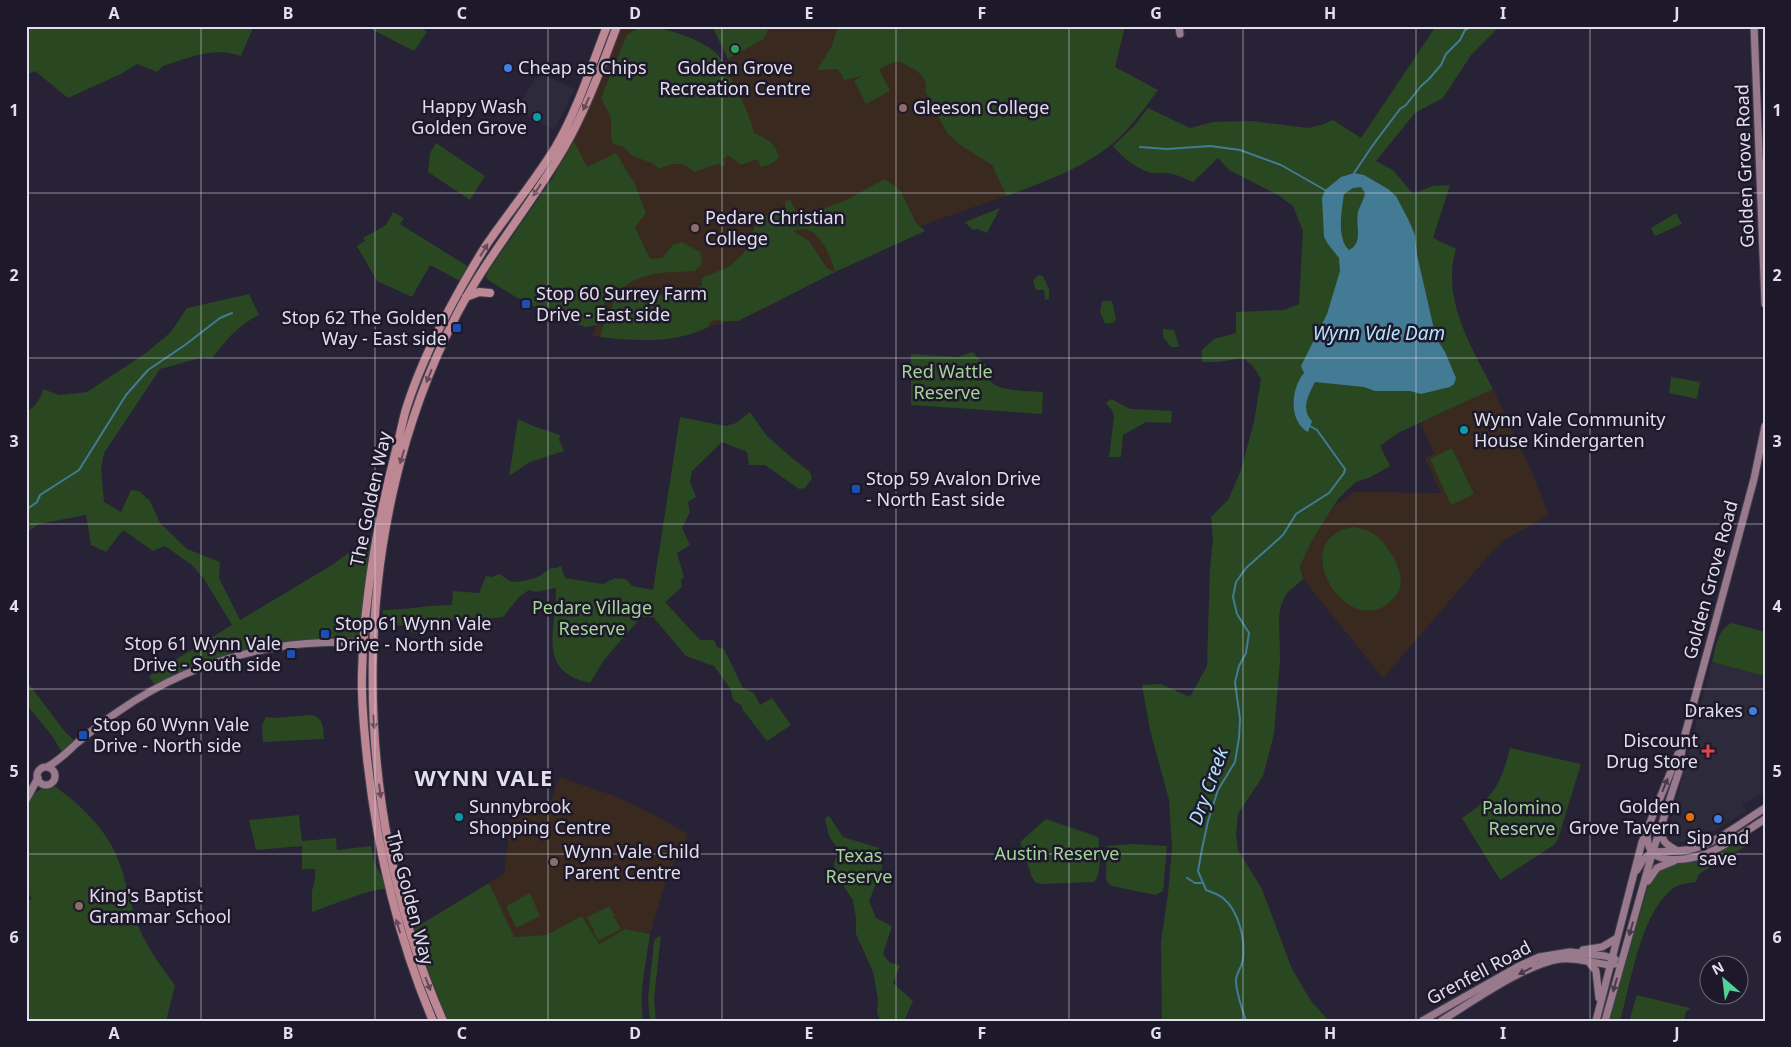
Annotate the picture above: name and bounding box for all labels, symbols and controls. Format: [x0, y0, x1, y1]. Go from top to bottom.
text: A [108, 2, 120, 24]
text: B [283, 2, 293, 24]
text: C [457, 2, 467, 24]
text: D [629, 2, 641, 24]
text: E [805, 2, 814, 24]
text: F [978, 2, 986, 24]
text: G [1150, 2, 1162, 24]
text: H [1324, 2, 1336, 24]
text: I [1500, 2, 1506, 24]
text: J [1672, 2, 1680, 24]
marker: Golden Grove Recreation Centre [729, 43, 741, 55]
place label: Cheap as Chips [518, 55, 647, 79]
place label: Golden Grove Recreation Centre [659, 55, 811, 100]
marker: Cheap as Chips [502, 62, 514, 74]
street label: Golden Grove Road [1729, 84, 1759, 248]
place label: Happy Wash Golden Grove [411, 94, 527, 139]
place label: Gleeson College [913, 95, 1049, 119]
one-way arrow [582, 97, 590, 111]
text: 1 [9, 99, 19, 121]
text: 1 [1772, 99, 1782, 121]
marker: Gleeson College [897, 102, 909, 114]
marker: Happy Wash Golden Grove [531, 111, 543, 123]
one-way arrow [533, 183, 542, 196]
place label: Pedare Christian College [705, 205, 845, 250]
marker: Pedare Christian College [689, 222, 701, 234]
one-way arrow [479, 244, 488, 257]
text: 2 [9, 264, 19, 286]
text: 2 [1772, 264, 1782, 286]
place label: Stop 60 Surrey Farm Drive - East side [536, 281, 707, 326]
marker: Stop 60 Surrey Farm Drive - East side [520, 298, 532, 310]
place label: Stop 62 The Golden Way - East side [282, 305, 447, 350]
water label: Wynn Vale Dam [1313, 320, 1445, 346]
marker: Stop 62 The Golden Way - East side [451, 322, 463, 334]
park label: Red Wattle Reserve [901, 359, 993, 404]
one-way arrow [425, 369, 433, 384]
place label: Wynn Vale Community House Kindergarten [1474, 407, 1666, 452]
marker: Wynn Vale Community House Kindergarten [1458, 424, 1470, 436]
street label: The Golden Way [344, 428, 396, 568]
text: 3 [9, 430, 19, 452]
text: 3 [1772, 430, 1782, 452]
one-way arrow [398, 450, 406, 465]
place label: Stop 59 Avalon Drive - North East side [866, 466, 1041, 511]
marker: Stop 59 Avalon Drive - North East side [850, 483, 862, 495]
street label: Golden Grove Road [1677, 498, 1743, 662]
text: 4 [9, 595, 19, 617]
park label: Pedare Village Reserve [532, 595, 652, 640]
text: 4 [1772, 595, 1782, 617]
place label: Stop 61 Wynn Vale Drive - North side [335, 611, 491, 656]
marker: Stop 61 Wynn Vale Drive - North side [319, 628, 331, 640]
place label: Stop 61 Wynn Vale Drive - South side [125, 631, 281, 676]
marker: Stop 61 Wynn Vale Drive - South side [285, 648, 297, 660]
place label: Drakes [1684, 698, 1743, 722]
marker: Drakes [1747, 705, 1759, 717]
place label: Stop 60 Wynn Vale Drive - North side [93, 712, 249, 757]
one-way arrow [370, 714, 378, 730]
place label: Discount Drug Store [1606, 728, 1698, 773]
marker: Stop 60 Wynn Vale Drive - North side [77, 729, 89, 741]
water label: Dry Creek [1182, 743, 1234, 828]
marker: Discount Drug Store [1702, 745, 1714, 757]
text: 5 [9, 760, 19, 782]
text: 5 [1772, 760, 1782, 782]
district label: WYNN VALE [415, 762, 553, 792]
one-way arrow [1661, 777, 1669, 792]
one-way arrow [376, 783, 384, 799]
place label: Sunnybrook Shopping Centre [469, 794, 611, 839]
place label: Golden Grove Tavern [1569, 794, 1680, 839]
park label: Palomino Reserve [1482, 795, 1562, 840]
marker: Sunnybrook Shopping Centre [453, 811, 465, 823]
marker: Golden Grove Tavern [1684, 811, 1696, 823]
marker: Sip and save [1712, 813, 1724, 825]
place label: Sip and save [1687, 825, 1749, 870]
street label: The Golden Way [382, 828, 441, 968]
place label: Wynn Vale Child Parent Centre [564, 839, 700, 884]
park label: Austin Reserve [994, 841, 1120, 865]
park label: Texas Reserve [826, 843, 892, 888]
marker: Wynn Vale Child Parent Centre [548, 856, 560, 868]
place label: King's Baptist Grammar School [89, 883, 231, 928]
marker: King's Baptist Grammar School [73, 900, 85, 912]
one-way arrow [394, 918, 402, 933]
one-way arrow [1627, 921, 1635, 936]
text: 6 [9, 926, 19, 948]
text: 6 [1772, 926, 1782, 948]
street label: Grenfell Road [1422, 935, 1535, 1010]
north arrow [1698, 954, 1748, 1004]
text: N [1708, 957, 1727, 979]
one-way arrow [1518, 967, 1532, 975]
one-way arrow [425, 976, 432, 991]
one-way arrow [1610, 978, 1618, 993]
text: A [108, 1022, 120, 1044]
text: B [283, 1022, 293, 1044]
text: C [457, 1022, 467, 1044]
text: D [629, 1022, 641, 1044]
text: E [805, 1022, 814, 1044]
text: F [978, 1022, 986, 1044]
text: G [1150, 1022, 1162, 1044]
text: H [1324, 1022, 1336, 1044]
text: I [1500, 1022, 1506, 1044]
text: J [1672, 1022, 1680, 1044]

